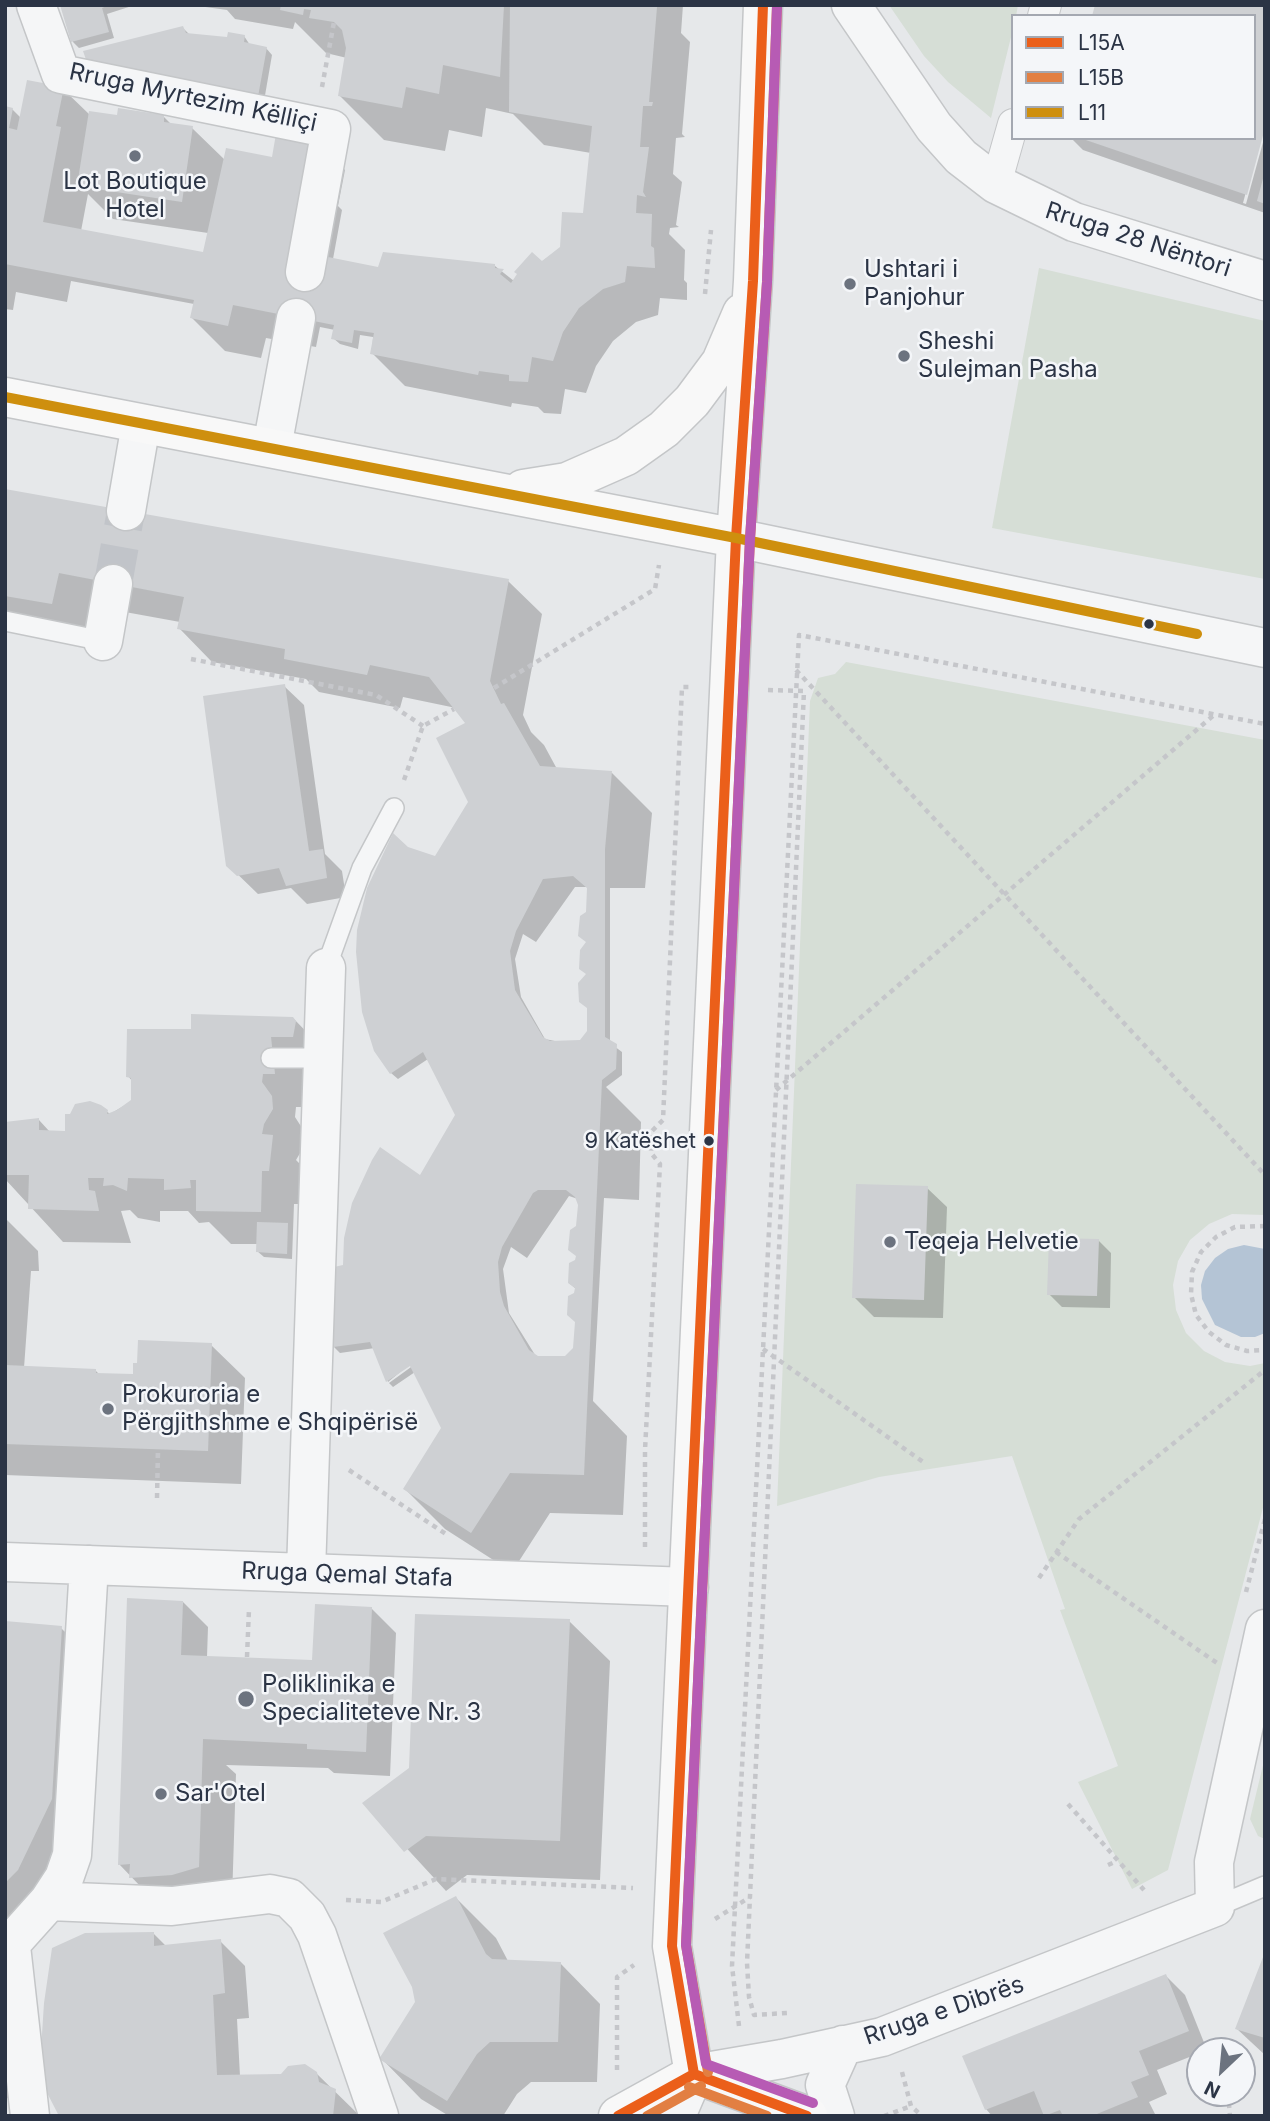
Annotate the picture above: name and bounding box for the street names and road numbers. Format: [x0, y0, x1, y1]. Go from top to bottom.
street label: Rruga Myrtezim Këlliçi [66, 58, 320, 138]
street label: Rruga 28 Nëntori [1042, 196, 1234, 284]
street label: Rruga Qemal Stafa [241, 1557, 453, 1593]
street label: Rruga e Dibrës [860, 1970, 1028, 2052]

